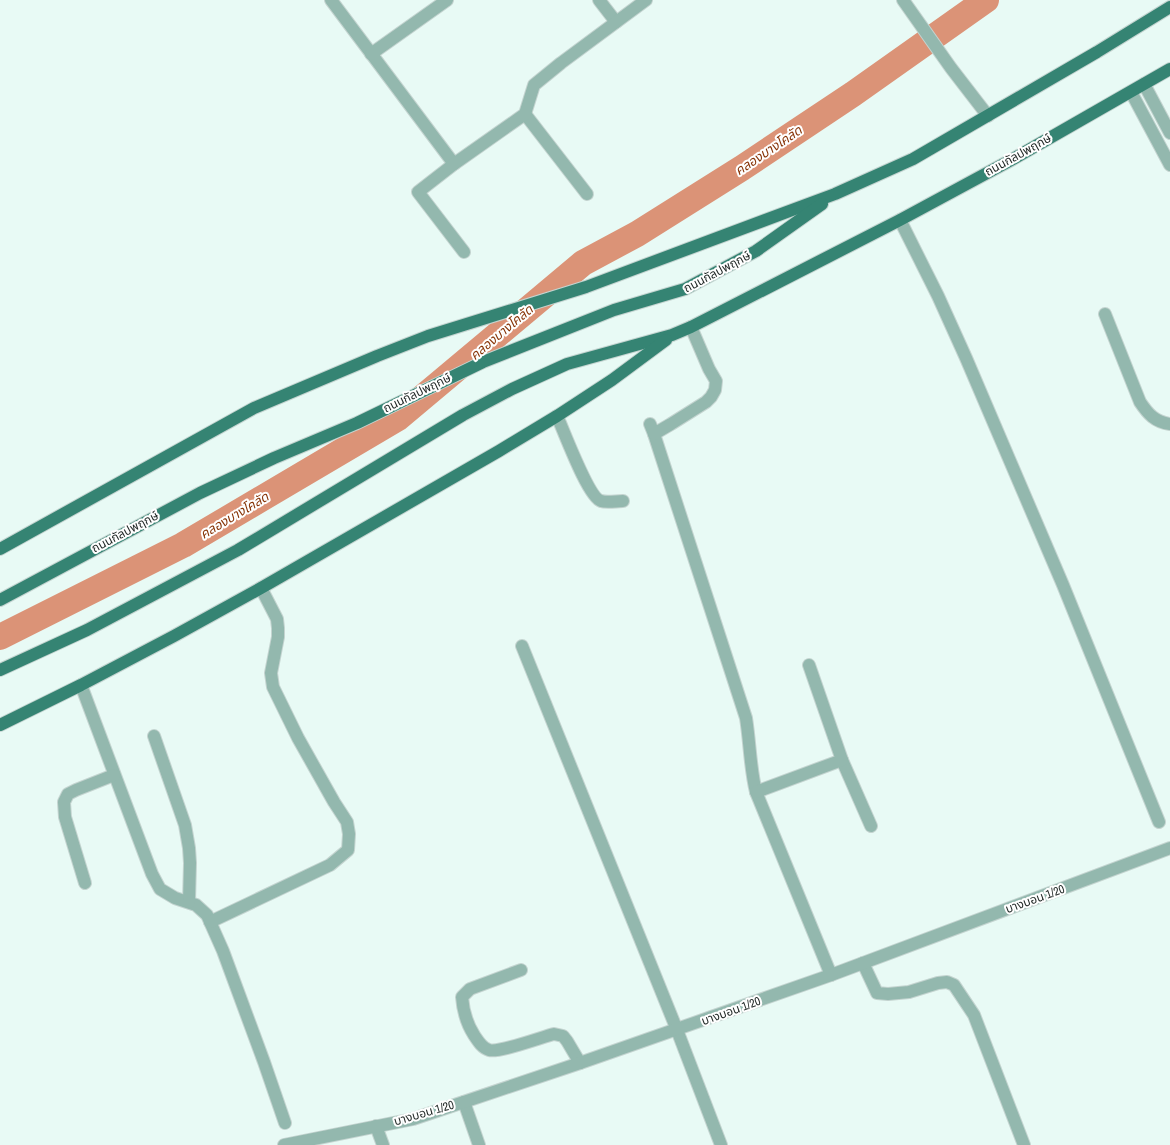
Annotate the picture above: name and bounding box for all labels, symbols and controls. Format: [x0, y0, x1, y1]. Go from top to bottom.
water label: คลองบางโคลัด [732, 121, 806, 179]
street label: ถนนกัลปพฤกษ์ [982, 130, 1054, 180]
street label: ถนนกัลปพฤกษ์ [681, 247, 754, 296]
water label: คลองบางโคลัด [466, 300, 537, 364]
street label: ถนนกัลปพฤกษ์ [380, 370, 454, 416]
water label: คลองบางโคลัด [197, 488, 273, 543]
street label: ถนนกัลปพฤกษ์ [89, 507, 162, 556]
street label: บางบอน 1/20 [1003, 881, 1067, 917]
street label: บางบอน 1/20 [699, 993, 763, 1029]
street label: บางบอน 1/20 [392, 1097, 456, 1129]

